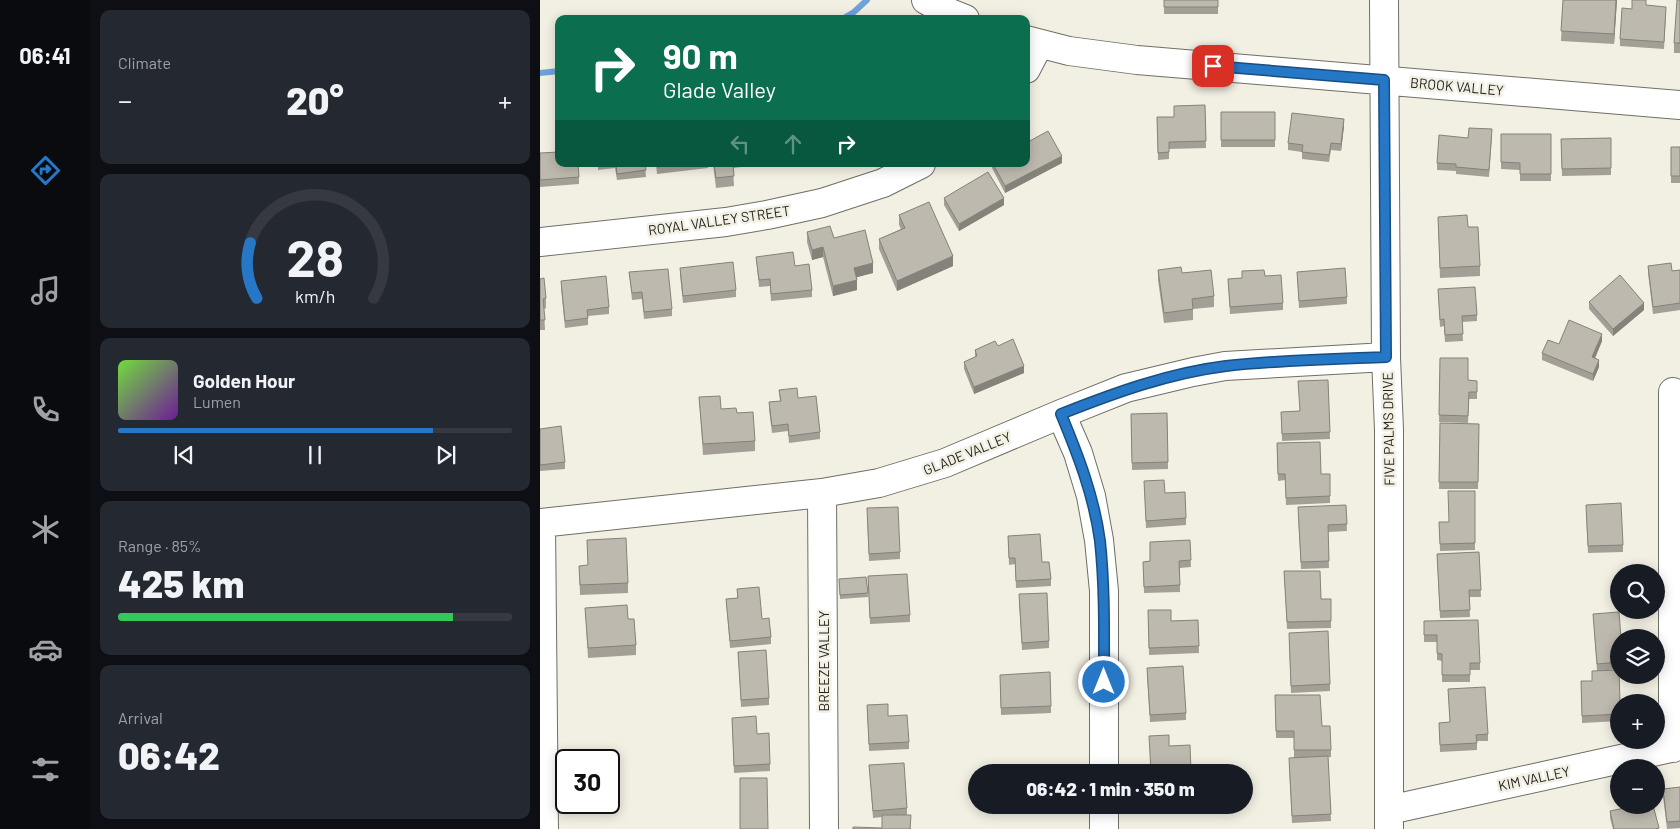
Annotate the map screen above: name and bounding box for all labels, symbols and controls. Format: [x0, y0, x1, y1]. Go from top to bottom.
text: 90 m [663, 34, 738, 76]
icon: right [580, 35, 645, 100]
text: 06:41 [19, 42, 71, 68]
pin [1192, 45, 1234, 87]
icon: arrive [1199, 52, 1227, 80]
text: Climate [118, 53, 171, 72]
street label: BROOK VALLEY [1410, 73, 1505, 99]
text: Glade Valley [663, 76, 776, 102]
text: 20° [286, 77, 344, 123]
text: − [118, 83, 132, 117]
text: + [498, 83, 512, 117]
icon: left [726, 130, 754, 158]
icon: ahead [779, 130, 807, 158]
icon: right [832, 130, 860, 158]
icon: directions [28, 153, 63, 188]
street label: ROYAL VALLEY STREET [647, 202, 791, 238]
text: 28 [286, 225, 344, 287]
icon: music [28, 273, 63, 308]
text: km/h [295, 285, 335, 307]
text: Golden Hour [193, 369, 295, 392]
street label: FIVE PALMS DRIVE [1379, 372, 1397, 486]
icon: phone [28, 392, 63, 427]
text: Lumen [193, 392, 241, 411]
street label: GLADE VALLEY [921, 428, 1013, 478]
icon: previous [170, 441, 198, 469]
icon: pause [301, 441, 329, 469]
icon: next [432, 441, 460, 469]
icon: climate [28, 512, 63, 547]
text: Range · 85% [118, 536, 202, 555]
text: 425 km [118, 560, 244, 606]
map controls [1610, 564, 1665, 814]
button: search [1610, 564, 1665, 619]
street label: BREEZE VALLEY [815, 610, 832, 712]
button: layers [1610, 629, 1665, 684]
icon: car [28, 632, 63, 667]
position arrow [1077, 655, 1129, 707]
button: + [1610, 694, 1665, 749]
text: Arrival [118, 708, 163, 727]
text: 06:42 [118, 732, 220, 778]
speed limit sign: 30 [555, 749, 620, 814]
icon: filters [28, 752, 63, 787]
button: − [1610, 759, 1665, 814]
street label: KIM VALLEY [1497, 762, 1571, 794]
text: 06:42 · 1 min · 350 m [1026, 777, 1195, 800]

